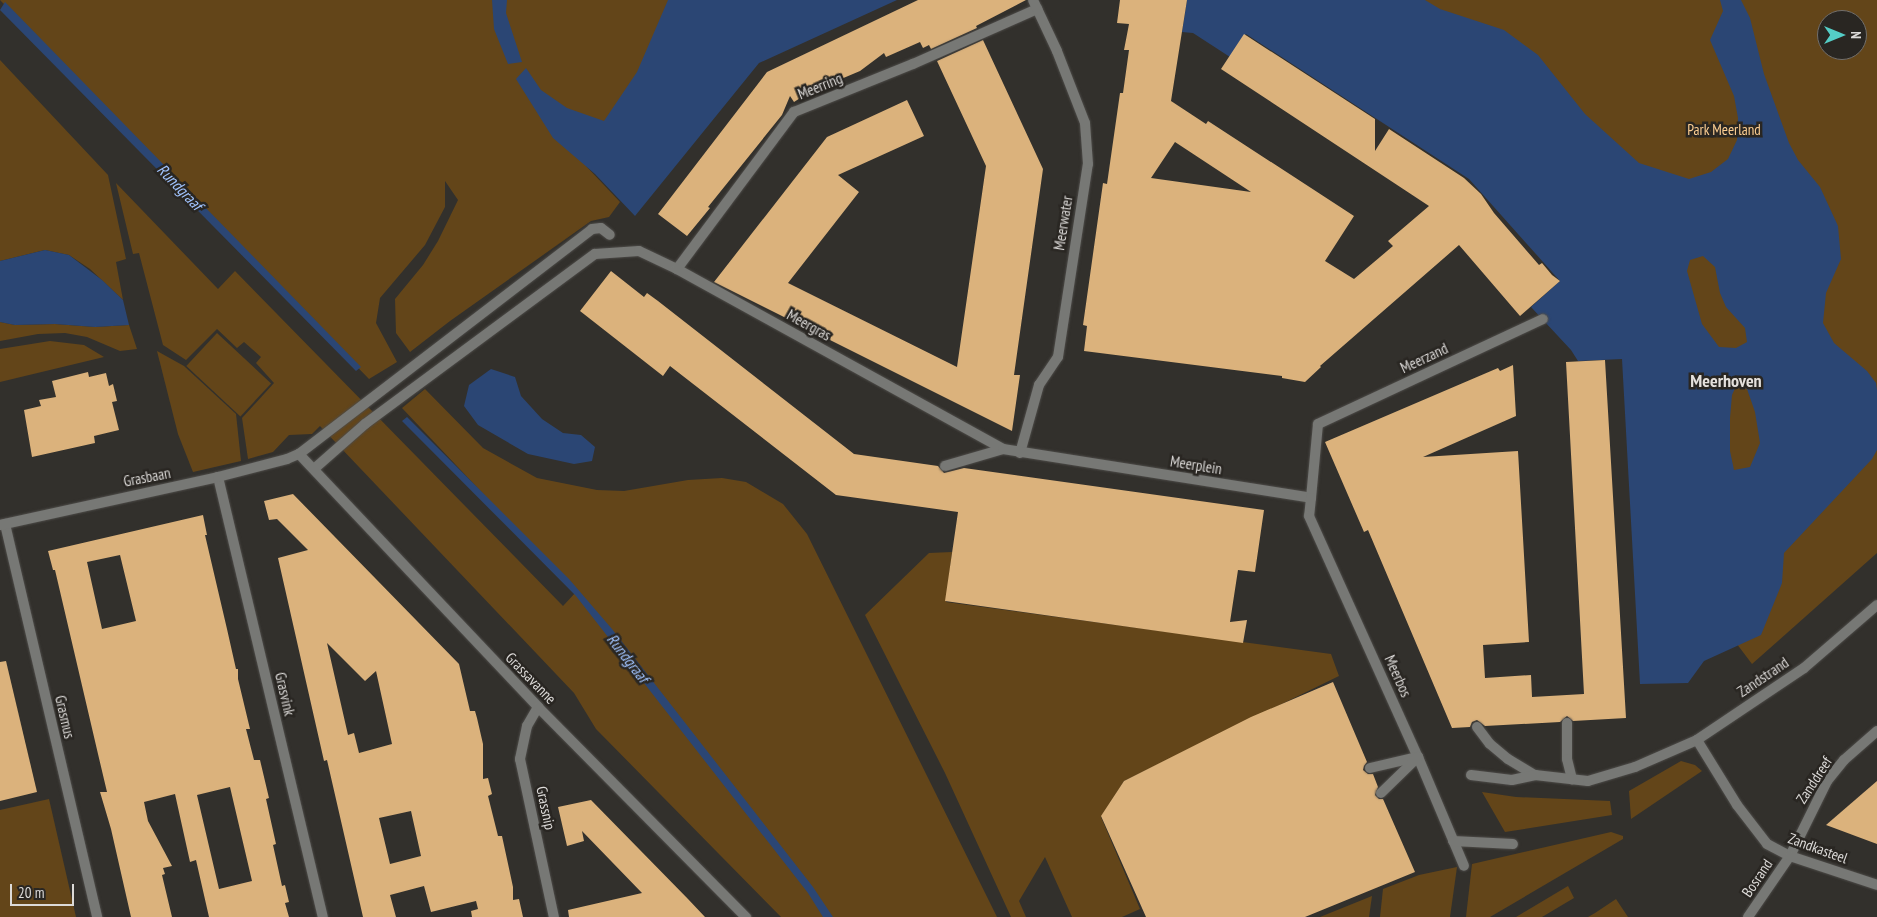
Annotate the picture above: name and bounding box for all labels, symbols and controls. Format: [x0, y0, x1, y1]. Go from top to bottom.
north arrow [1817, 10, 1867, 60]
text: N [1847, 31, 1865, 39]
street label: Meerring [795, 69, 845, 103]
park label: Park Meerland [1687, 121, 1761, 139]
water label: Rundgraaf [153, 160, 207, 214]
street label: Meerwater [1050, 194, 1076, 252]
street label: Meergras [784, 306, 834, 344]
street label: Meerzand [1397, 339, 1451, 377]
district label: Meerhoven [1690, 370, 1762, 392]
street label: Meerplein [1169, 452, 1223, 478]
street label: Grasbaan [122, 464, 172, 490]
water label: Rundgraaf [603, 630, 653, 686]
street label: Grassavanne [502, 648, 560, 708]
street label: Meerbos [1381, 652, 1415, 700]
street label: Zandstrand [1734, 653, 1792, 701]
street label: Grasvink [271, 671, 299, 717]
street label: Grasmus [51, 694, 79, 740]
street label: Zanddreef [1792, 753, 1836, 807]
street label: Grassnip [533, 785, 559, 831]
street label: Zandkasteel [1786, 829, 1850, 867]
street label: Bosrand [1738, 856, 1776, 900]
scale bar [12, 874, 76, 906]
text: 20 m [18, 883, 44, 902]

